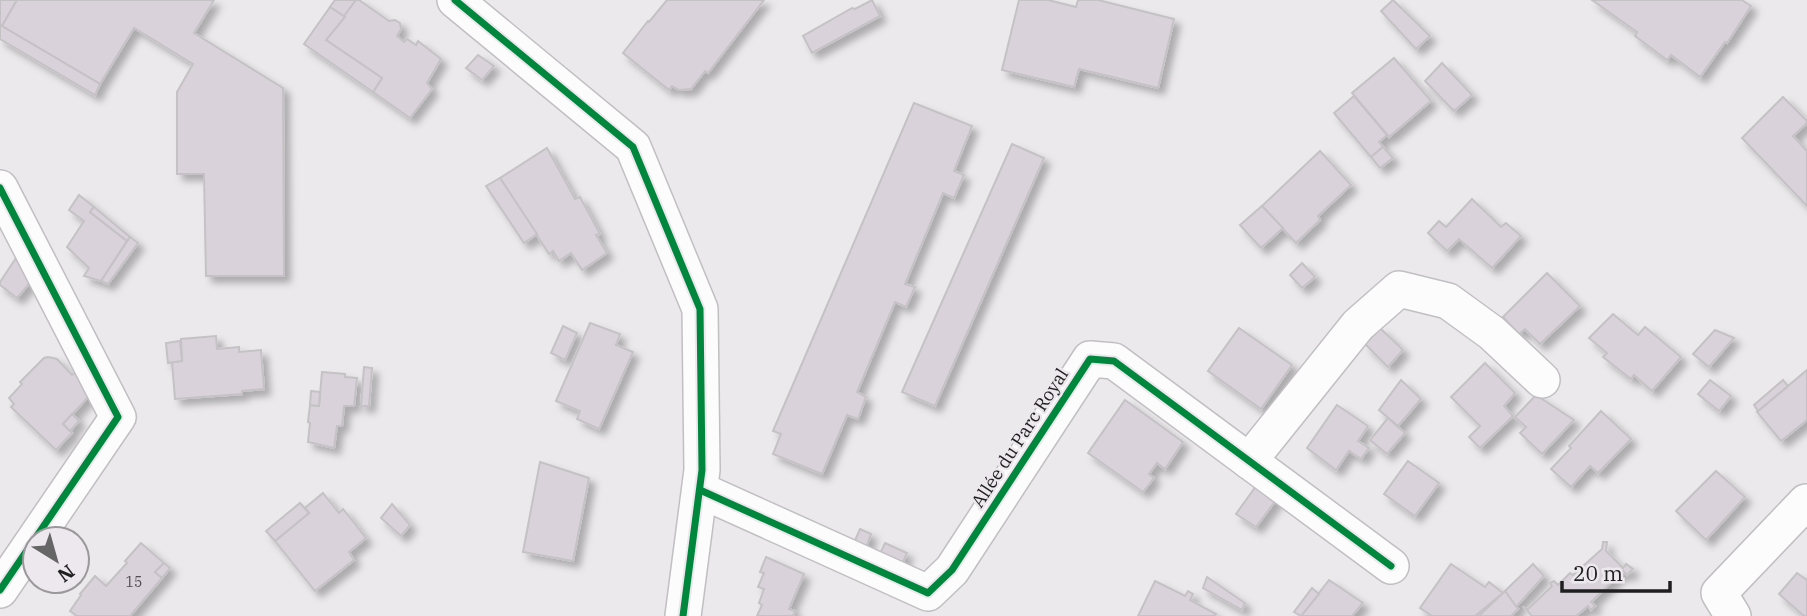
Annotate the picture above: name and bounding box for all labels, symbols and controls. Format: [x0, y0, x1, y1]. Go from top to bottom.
street label: Allée du Parc Royal [966, 364, 1073, 512]
north arrow [21, 525, 91, 595]
scale bar [1562, 550, 1671, 594]
text: N [53, 559, 79, 588]
text: 20 m [1573, 559, 1623, 587]
house number: 15 [126, 573, 142, 591]

